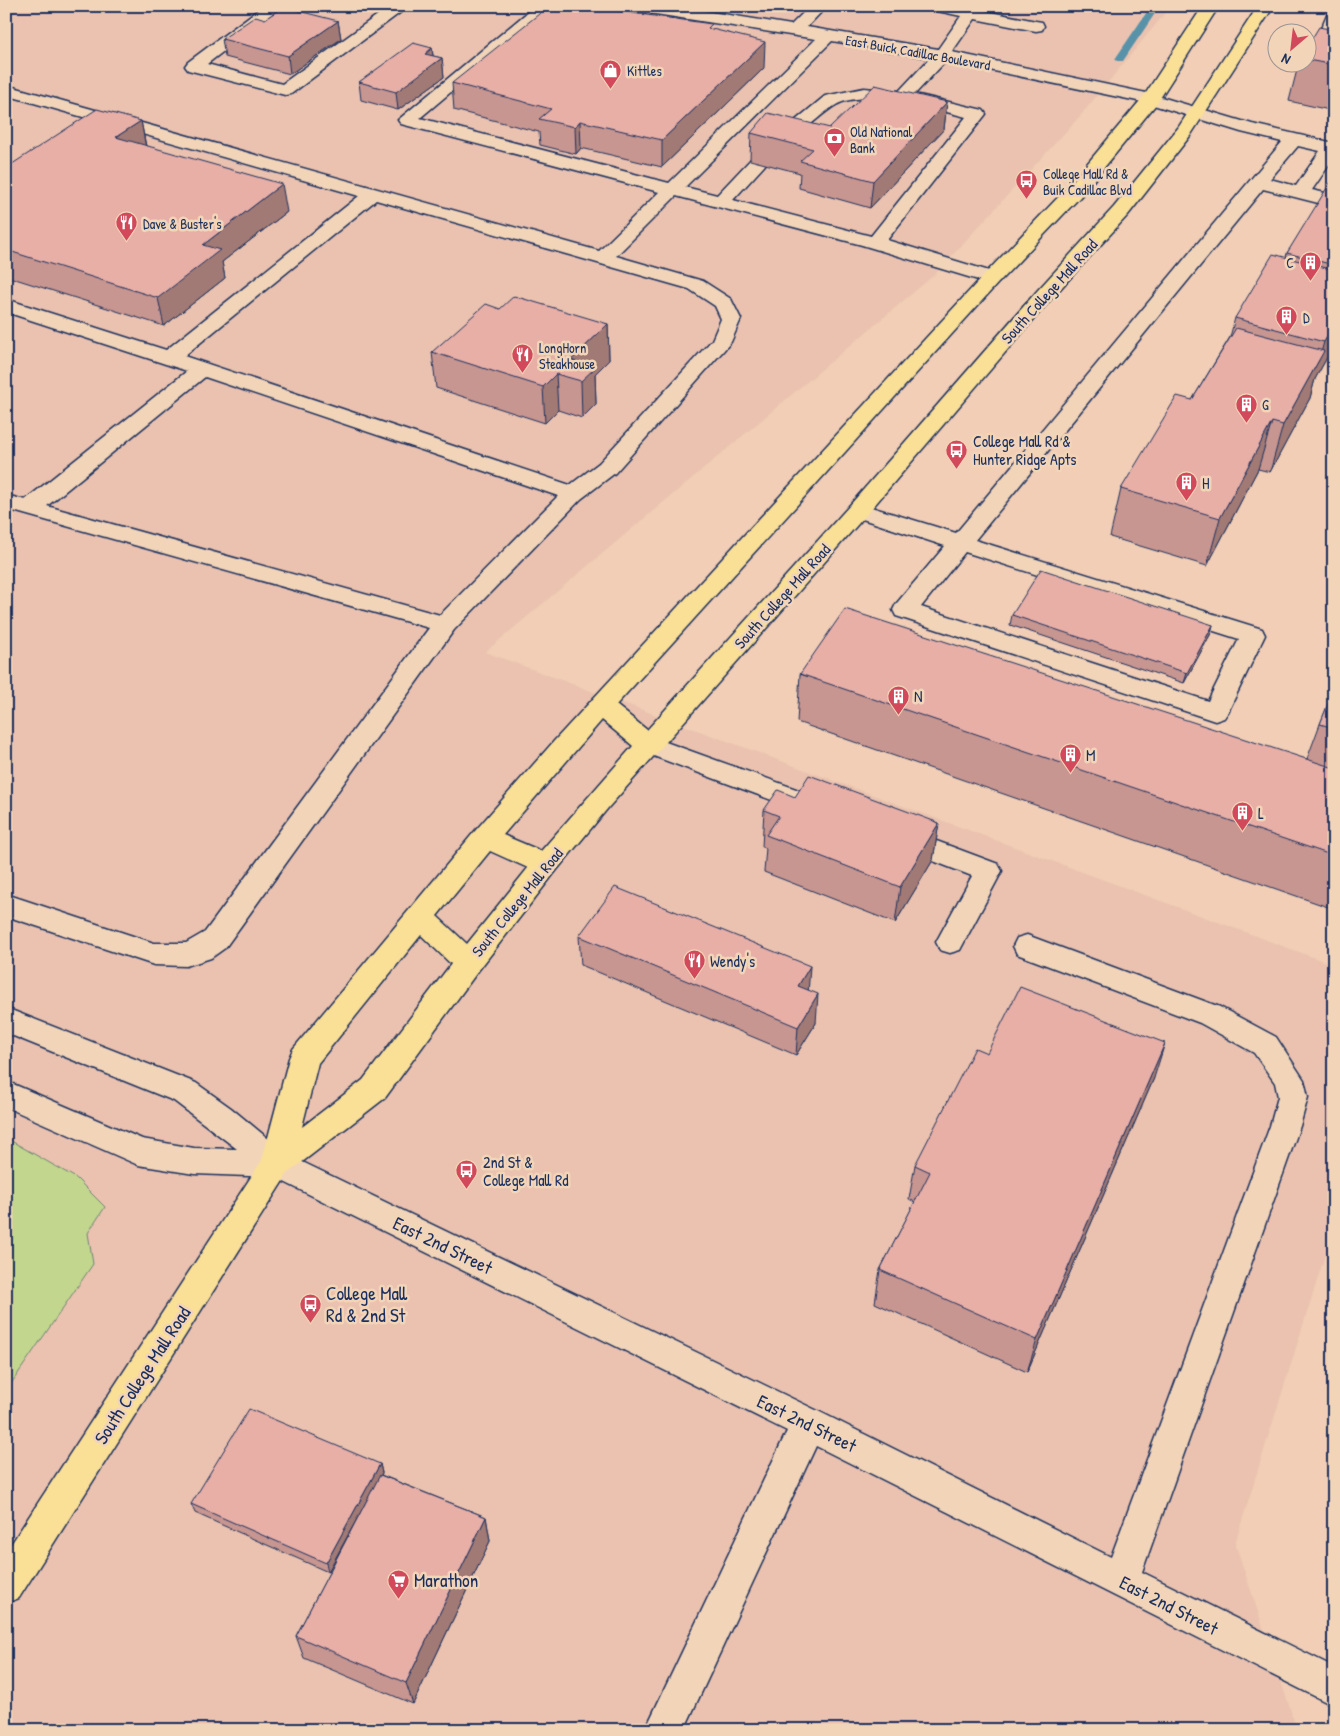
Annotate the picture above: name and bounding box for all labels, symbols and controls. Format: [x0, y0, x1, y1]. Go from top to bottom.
north arrow [1268, 22, 1318, 72]
street label: East Buick Cadillac Boulevard [844, 30, 993, 74]
text: N [1277, 50, 1293, 70]
shop icon: Kittles [599, 58, 623, 89]
place label: Kittles [627, 61, 662, 80]
place label: Old National Bank [850, 122, 913, 157]
bank icon: Old National Bank [822, 127, 846, 158]
place label: College Mall Rd & Buik Cadillac Blvd [1043, 164, 1132, 199]
bus stop icon: College Mall Rd & Buik Cadillac Blvd [1015, 169, 1039, 200]
restaurant icon: Dave & Buster's [115, 211, 139, 242]
place label: Dave & Buster's [143, 214, 222, 233]
street label: South College Mall Road [996, 234, 1102, 348]
building icon: C [1298, 250, 1322, 281]
place label: C [1286, 253, 1294, 272]
building icon: D [1275, 305, 1299, 336]
place label: D [1303, 308, 1310, 327]
place label: LongHorn Steakhouse [539, 338, 596, 373]
restaurant icon: LongHorn Steakhouse [511, 343, 535, 374]
building icon: G [1234, 392, 1258, 423]
place label: G [1262, 395, 1269, 414]
place label: College Mall Rd & Hunter Ridge Apts [973, 430, 1076, 470]
bus stop icon: College Mall Rd & Hunter Ridge Apts [945, 438, 969, 469]
building icon: H [1174, 471, 1198, 502]
place label: H [1202, 472, 1210, 494]
street label: South College Mall Road [729, 539, 835, 653]
building icon: N [886, 684, 910, 715]
place label: N [914, 685, 923, 707]
building icon: M [1058, 743, 1082, 774]
place label: M [1086, 744, 1096, 766]
building icon: L [1230, 801, 1254, 832]
place label: L [1258, 802, 1264, 824]
street label: South College Mall Road [466, 843, 568, 961]
restaurant icon: Wendy's [682, 949, 706, 980]
place label: Wendy's [710, 950, 755, 972]
place label: 2nd St & College Mall Rd [483, 1151, 569, 1191]
bus stop icon: 2nd St & College Mall Rd [455, 1159, 479, 1190]
street label: East 2nd Street [389, 1210, 497, 1280]
place label: College Mall Rd & 2nd St [326, 1280, 408, 1328]
bus stop icon: College Mall Rd & 2nd St [298, 1292, 322, 1323]
street label: South College Mall Road [88, 1301, 197, 1449]
street label: East 2nd Street [753, 1388, 861, 1458]
place label: Marathon [414, 1567, 478, 1593]
supermarket icon: Marathon [386, 1568, 410, 1599]
street label: East 2nd Street [1115, 1569, 1223, 1641]

